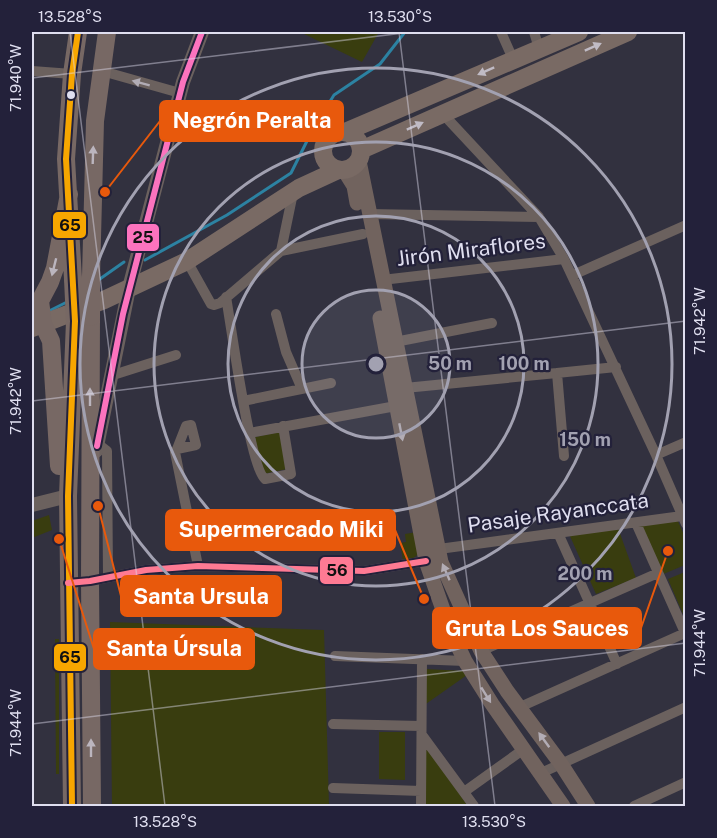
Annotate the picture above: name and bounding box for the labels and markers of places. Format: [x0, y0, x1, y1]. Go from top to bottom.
unlabelled marker [65, 89, 77, 101]
callout: Negrón Peralta [160, 101, 343, 141]
centre of rings [366, 354, 386, 374]
callout: Supermercado Miki [166, 510, 395, 550]
callout: Santa Ursula [121, 576, 281, 616]
callout: Gruta Los Sauces [433, 608, 641, 648]
callout: Santa Úrsula [94, 629, 254, 669]

